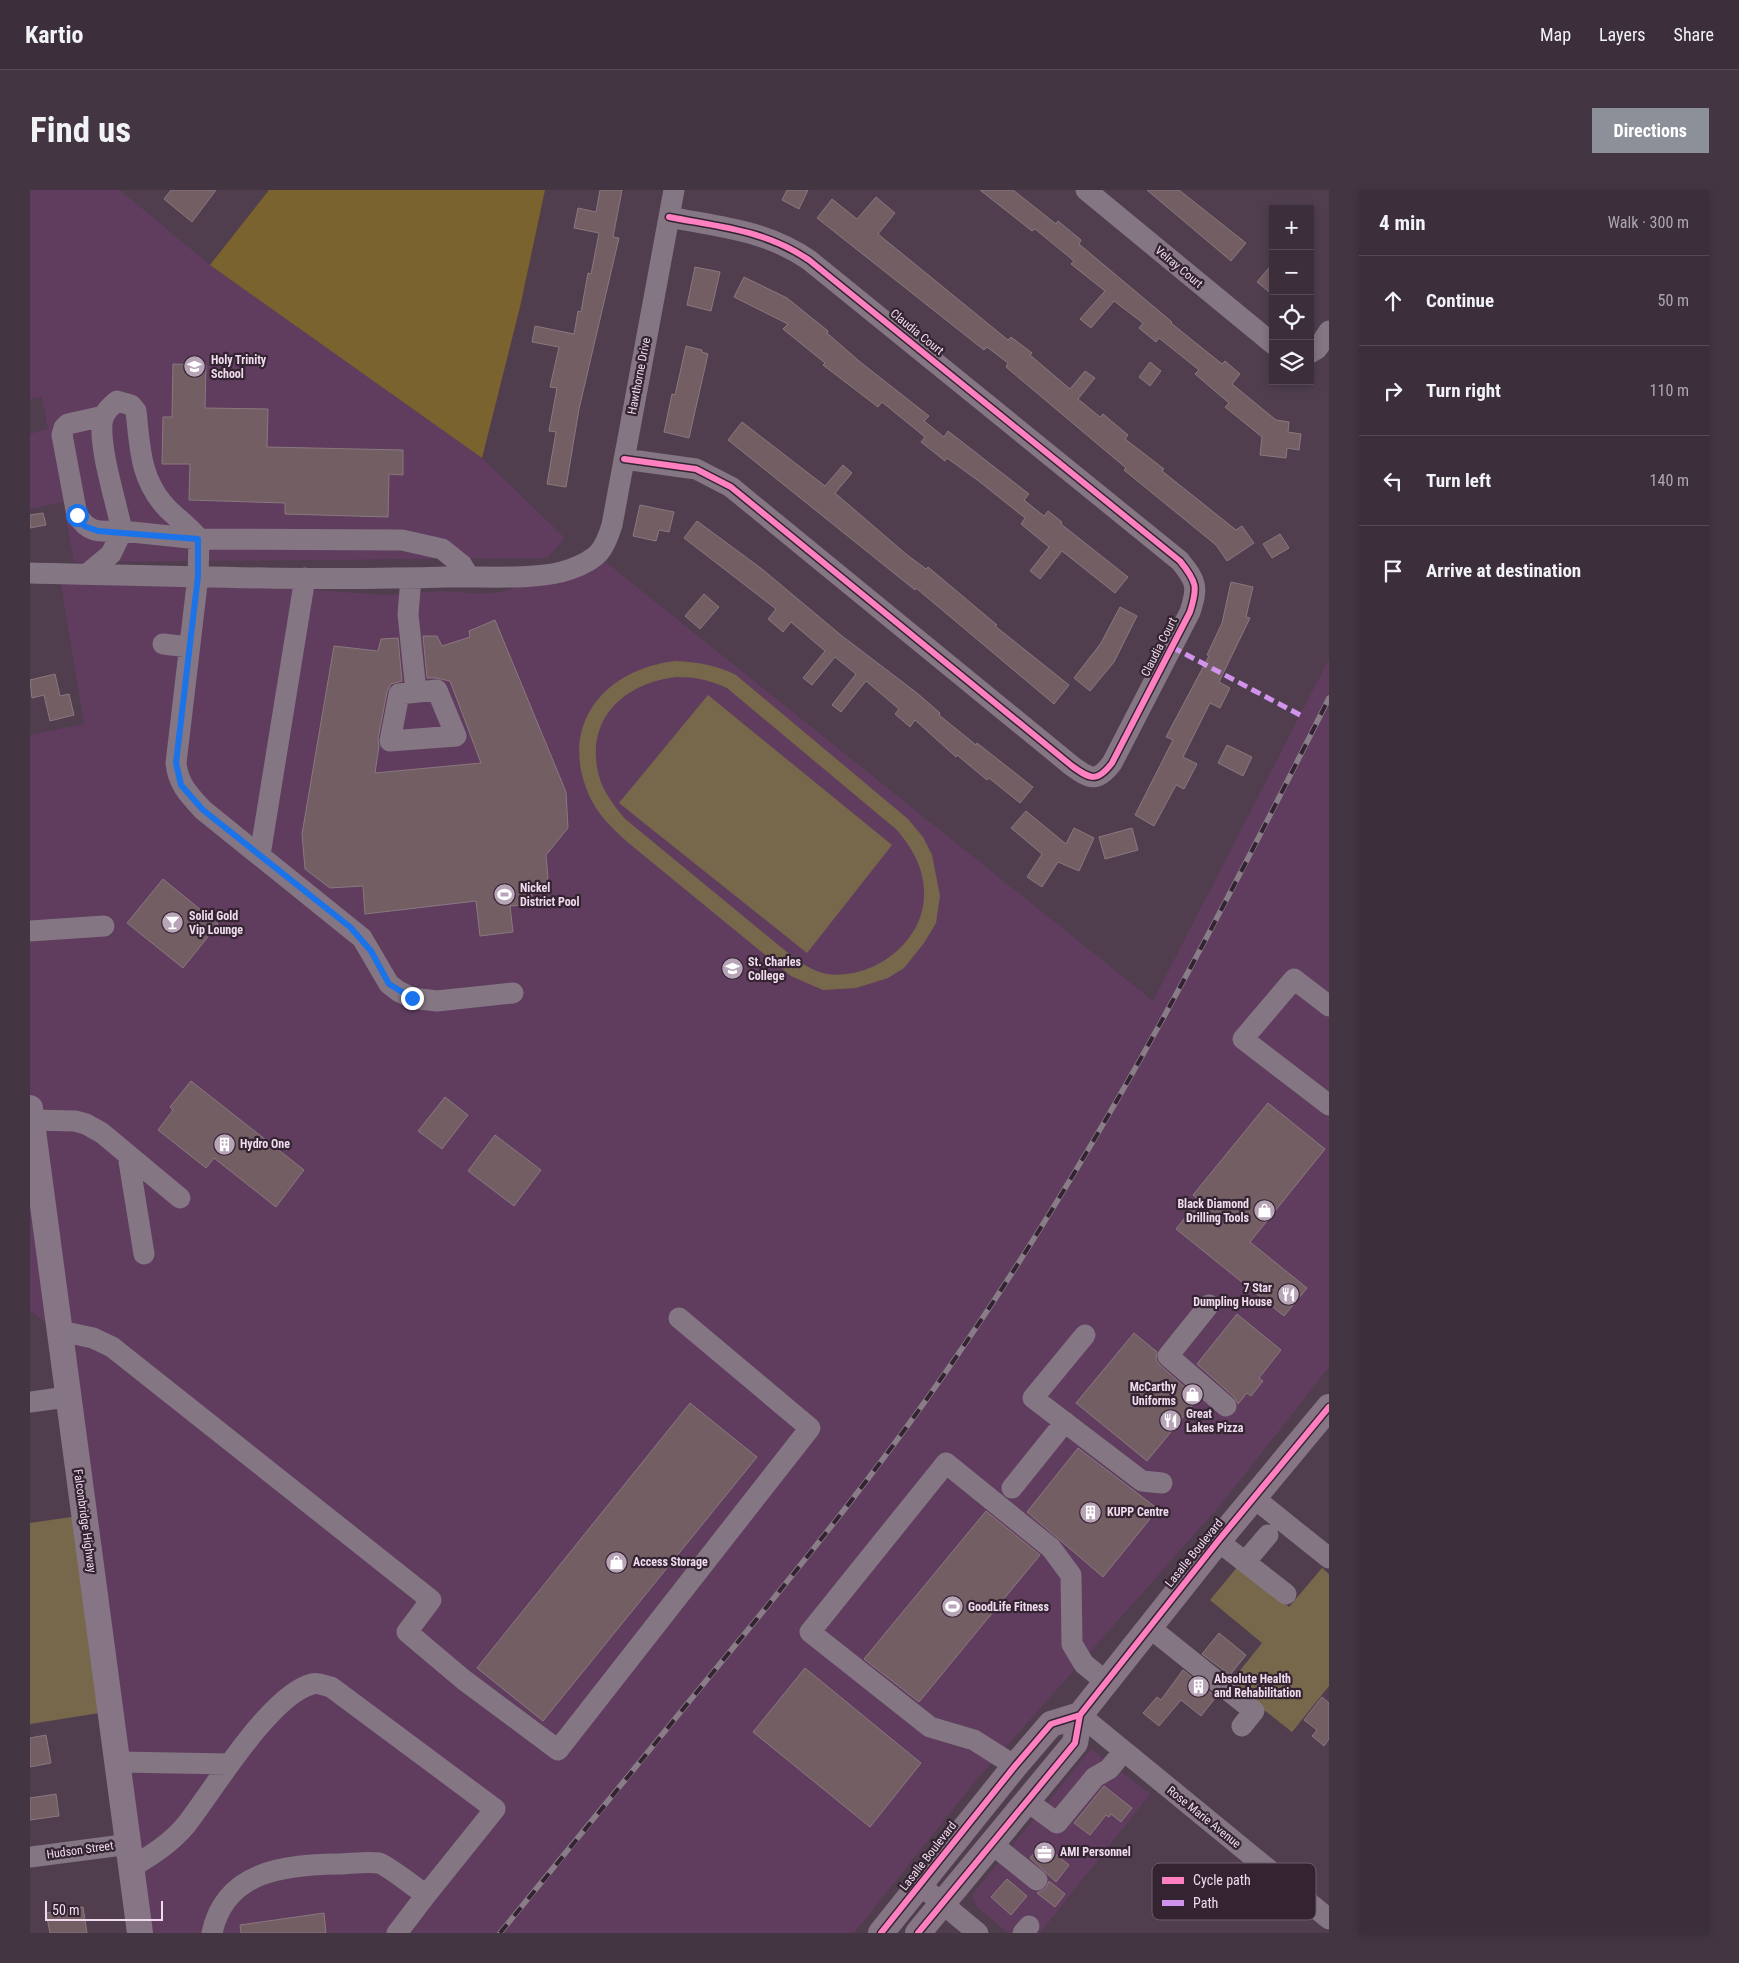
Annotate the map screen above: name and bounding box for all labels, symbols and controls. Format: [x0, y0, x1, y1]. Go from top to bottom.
text: Kartio [25, 21, 83, 49]
text: Map [1540, 24, 1571, 45]
text: Layers [1599, 24, 1646, 45]
text: Share [1674, 24, 1714, 45]
button: Directions [1592, 108, 1709, 153]
text: Find us [30, 110, 131, 151]
map controls [1269, 205, 1314, 385]
button: + [1269, 205, 1314, 250]
text: 4 min [1379, 211, 1426, 235]
text: Walk · 300 m [1608, 213, 1689, 232]
street label: Velray Court [1152, 243, 1206, 291]
button: − [1269, 250, 1314, 295]
icon: ahead [1379, 287, 1407, 315]
text: Continue [1426, 289, 1494, 312]
text: 50 m [1657, 291, 1689, 310]
button: locate [1269, 295, 1314, 340]
street label: Claudia Court [888, 306, 947, 358]
street label: Hawthorne Drive [625, 336, 653, 416]
button: layers [1269, 340, 1314, 385]
place label: Holy Trinity School [211, 353, 267, 381]
school or university icon: Holy Trinity School [183, 355, 207, 379]
icon: right [1379, 377, 1407, 405]
text: Turn right [1426, 379, 1501, 402]
text: 110 m [1650, 381, 1689, 400]
icon: left [1379, 467, 1407, 495]
text: Turn left [1426, 469, 1491, 492]
text: 140 m [1650, 471, 1689, 490]
route start [66, 504, 89, 527]
icon: arrive [1379, 557, 1407, 585]
text: Arrive at destination [1426, 559, 1581, 582]
street label: Claudia Court [1138, 615, 1180, 679]
place label: Nickel District Pool [520, 881, 580, 909]
sports icon: Nickel District Pool [492, 883, 516, 907]
place label: Solid Gold Vip Lounge [189, 909, 243, 937]
bar icon: Solid Gold Vip Lounge [161, 911, 185, 935]
place label: St. Charles College [748, 955, 802, 983]
school or university icon: St. Charles College [720, 957, 744, 981]
route end [401, 987, 424, 1010]
building icon: Hydro One [212, 1132, 236, 1156]
place label: Hydro One [240, 1137, 290, 1151]
place label: Black Diamond Drilling Tools [1177, 1197, 1250, 1225]
shop icon: Black Diamond Drilling Tools [1253, 1199, 1277, 1223]
place label: 7 Star Dumpling House [1193, 1281, 1272, 1309]
restaurant icon: 7 Star Dumpling House [1276, 1283, 1300, 1307]
place label: McCarthy Uniforms [1130, 1380, 1177, 1408]
shop icon: McCarthy Uniforms [1180, 1382, 1204, 1406]
place label: Great Lakes Pizza [1186, 1407, 1244, 1435]
restaurant icon: Great Lakes Pizza [1158, 1409, 1182, 1433]
street label: Falconbridge Highway [71, 1468, 99, 1574]
building icon: KUPP Centre [1079, 1500, 1103, 1524]
place label: KUPP Centre [1107, 1505, 1169, 1519]
street label: Lasalle Boulevard [1162, 1516, 1226, 1590]
shop icon: Access Storage [605, 1550, 629, 1574]
place label: Access Storage [633, 1555, 708, 1569]
sports icon: GoodLife Fitness [940, 1595, 964, 1619]
place label: GoodLife Fitness [968, 1600, 1049, 1614]
place label: Absolute Health and Rehabilitation [1214, 1672, 1301, 1700]
building icon: Absolute Health and Rehabilitation [1186, 1674, 1210, 1698]
street label: Rose Marie Avenue [1164, 1783, 1244, 1851]
street label: Lasalle Boulevard [897, 1819, 959, 1893]
street label: Hudson Street [46, 1838, 115, 1862]
office icon: AMI Personnel [1032, 1840, 1056, 1864]
place label: AMI Personnel [1060, 1845, 1131, 1859]
legend [1152, 1863, 1316, 1920]
text: Cycle path [1193, 1872, 1251, 1888]
text: Path [1193, 1895, 1218, 1911]
scale bar [45, 1898, 162, 1921]
text: 50 m [52, 1902, 80, 1918]

